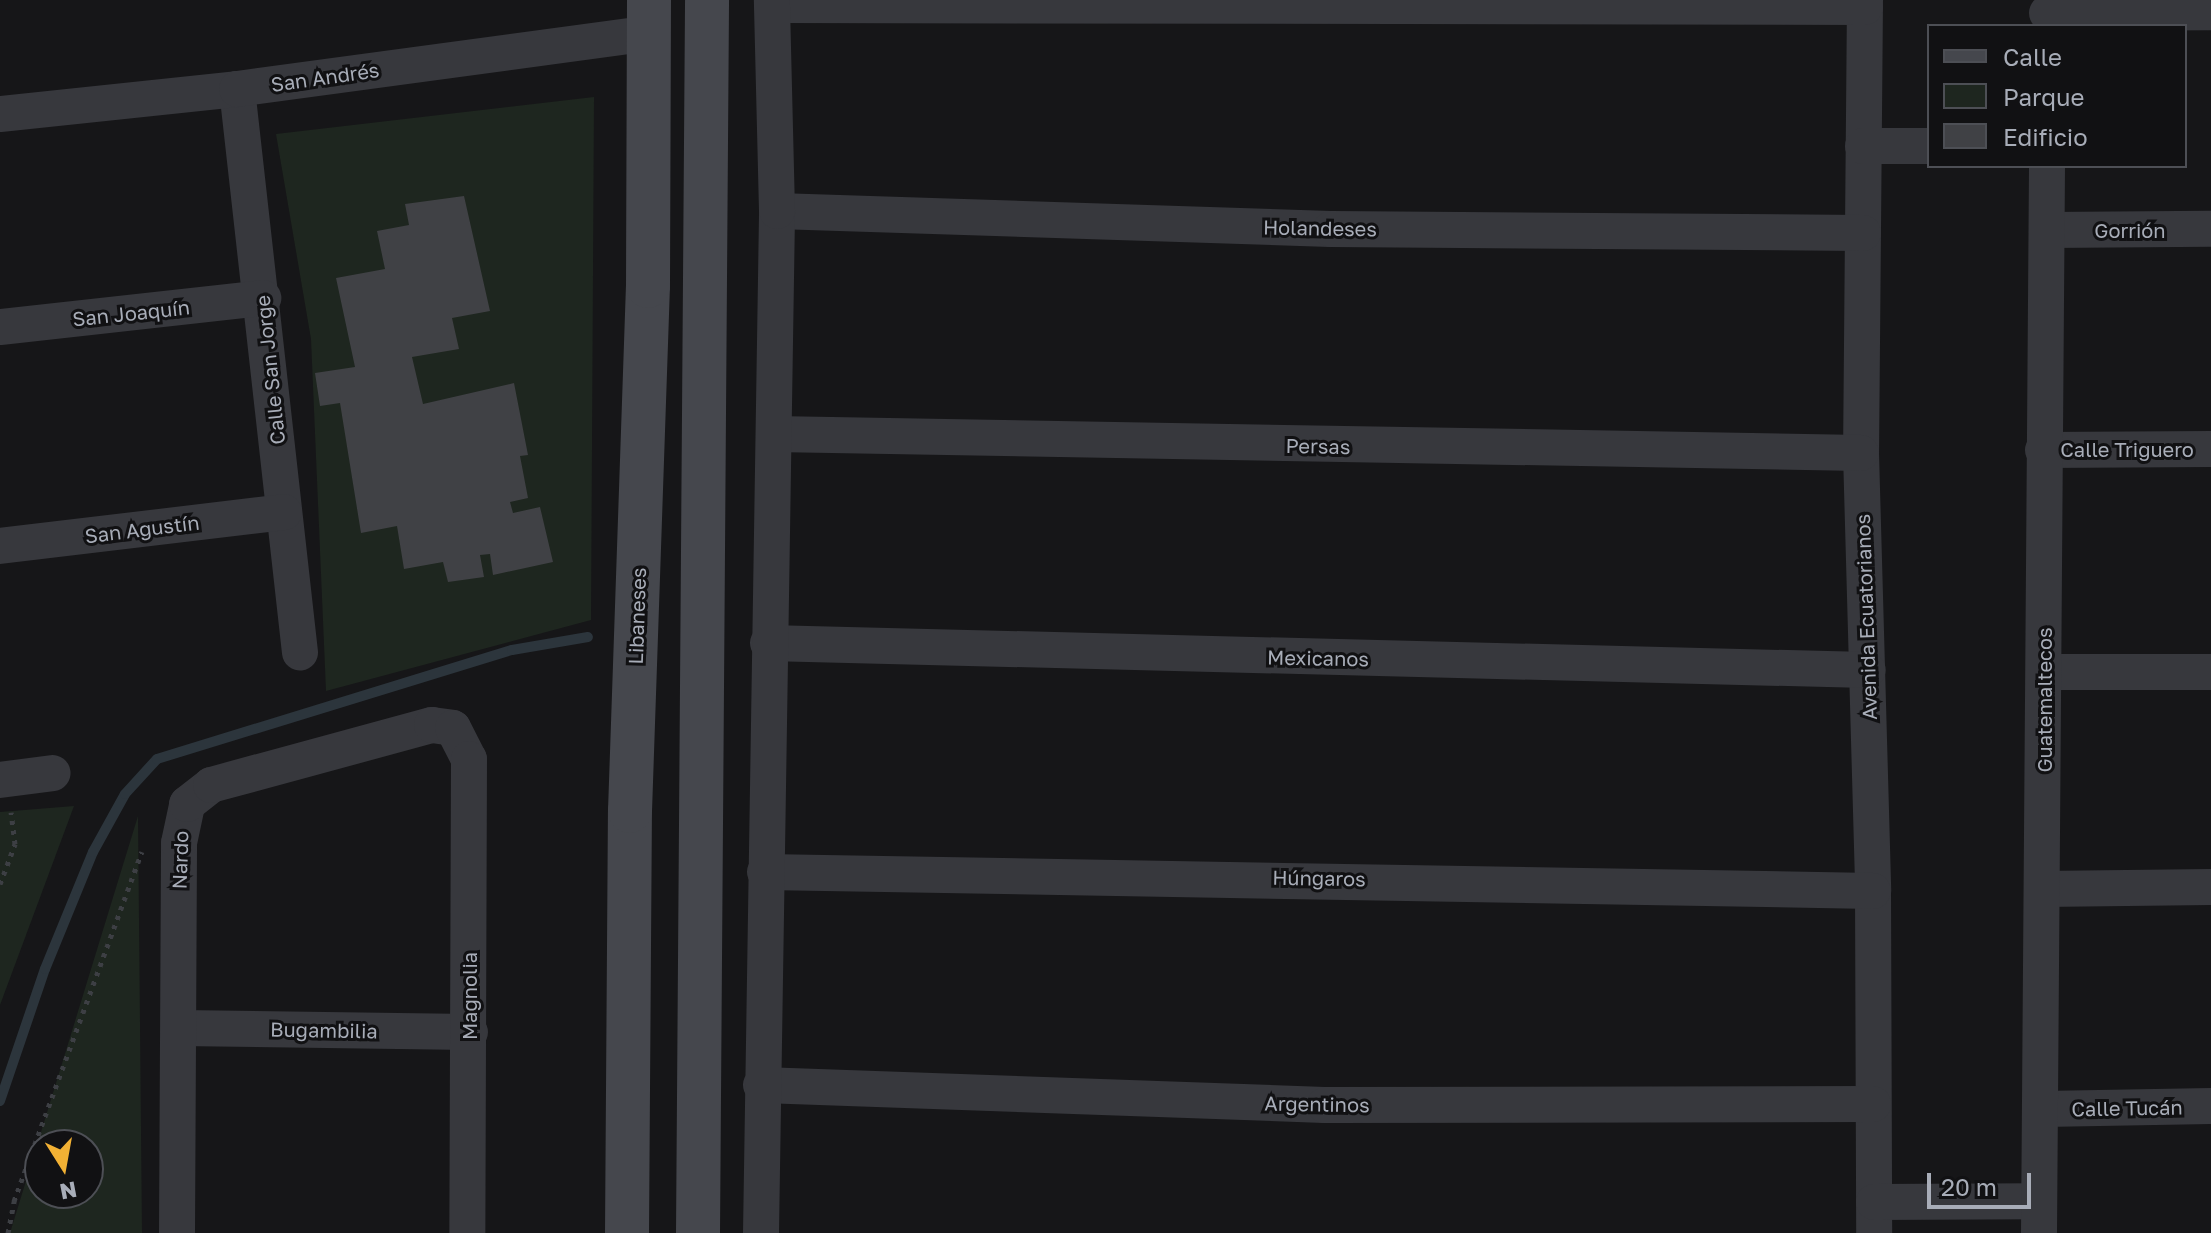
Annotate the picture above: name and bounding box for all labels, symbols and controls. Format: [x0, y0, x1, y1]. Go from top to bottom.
legend [1927, 24, 2187, 168]
text: Calle [2003, 42, 2062, 71]
street label: San Andrés [269, 58, 381, 96]
text: Parque [2003, 82, 2084, 111]
text: Edificio [2003, 122, 2088, 151]
street label: Holandeses [1263, 215, 1377, 241]
street label: Gorrión [2094, 218, 2166, 242]
street label: Calle San Jorge [250, 294, 290, 446]
street label: San Joaquín [71, 295, 191, 331]
street label: Persas [1285, 433, 1351, 459]
street label: Calle Triguero [2060, 437, 2194, 461]
street label: San Agustín [83, 510, 201, 548]
street label: Avenida Ecuatorianos [1850, 513, 1882, 721]
street label: Libaneses [623, 567, 651, 665]
street label: Guatemaltecos [2032, 628, 2056, 772]
street label: Mexicanos [1267, 645, 1369, 671]
street label: Nardo [167, 830, 193, 890]
street label: Húngaros [1272, 865, 1366, 891]
street label: Magnolia [457, 952, 481, 1040]
street label: Bugambilia [270, 1017, 378, 1043]
street label: Argentinos [1264, 1091, 1370, 1117]
street label: Calle Tucán [2071, 1095, 2183, 1121]
north arrow [24, 1129, 104, 1209]
scale bar [1931, 1157, 2035, 1207]
text: 20 m [1941, 1172, 1997, 1201]
text: N [58, 1176, 79, 1206]

